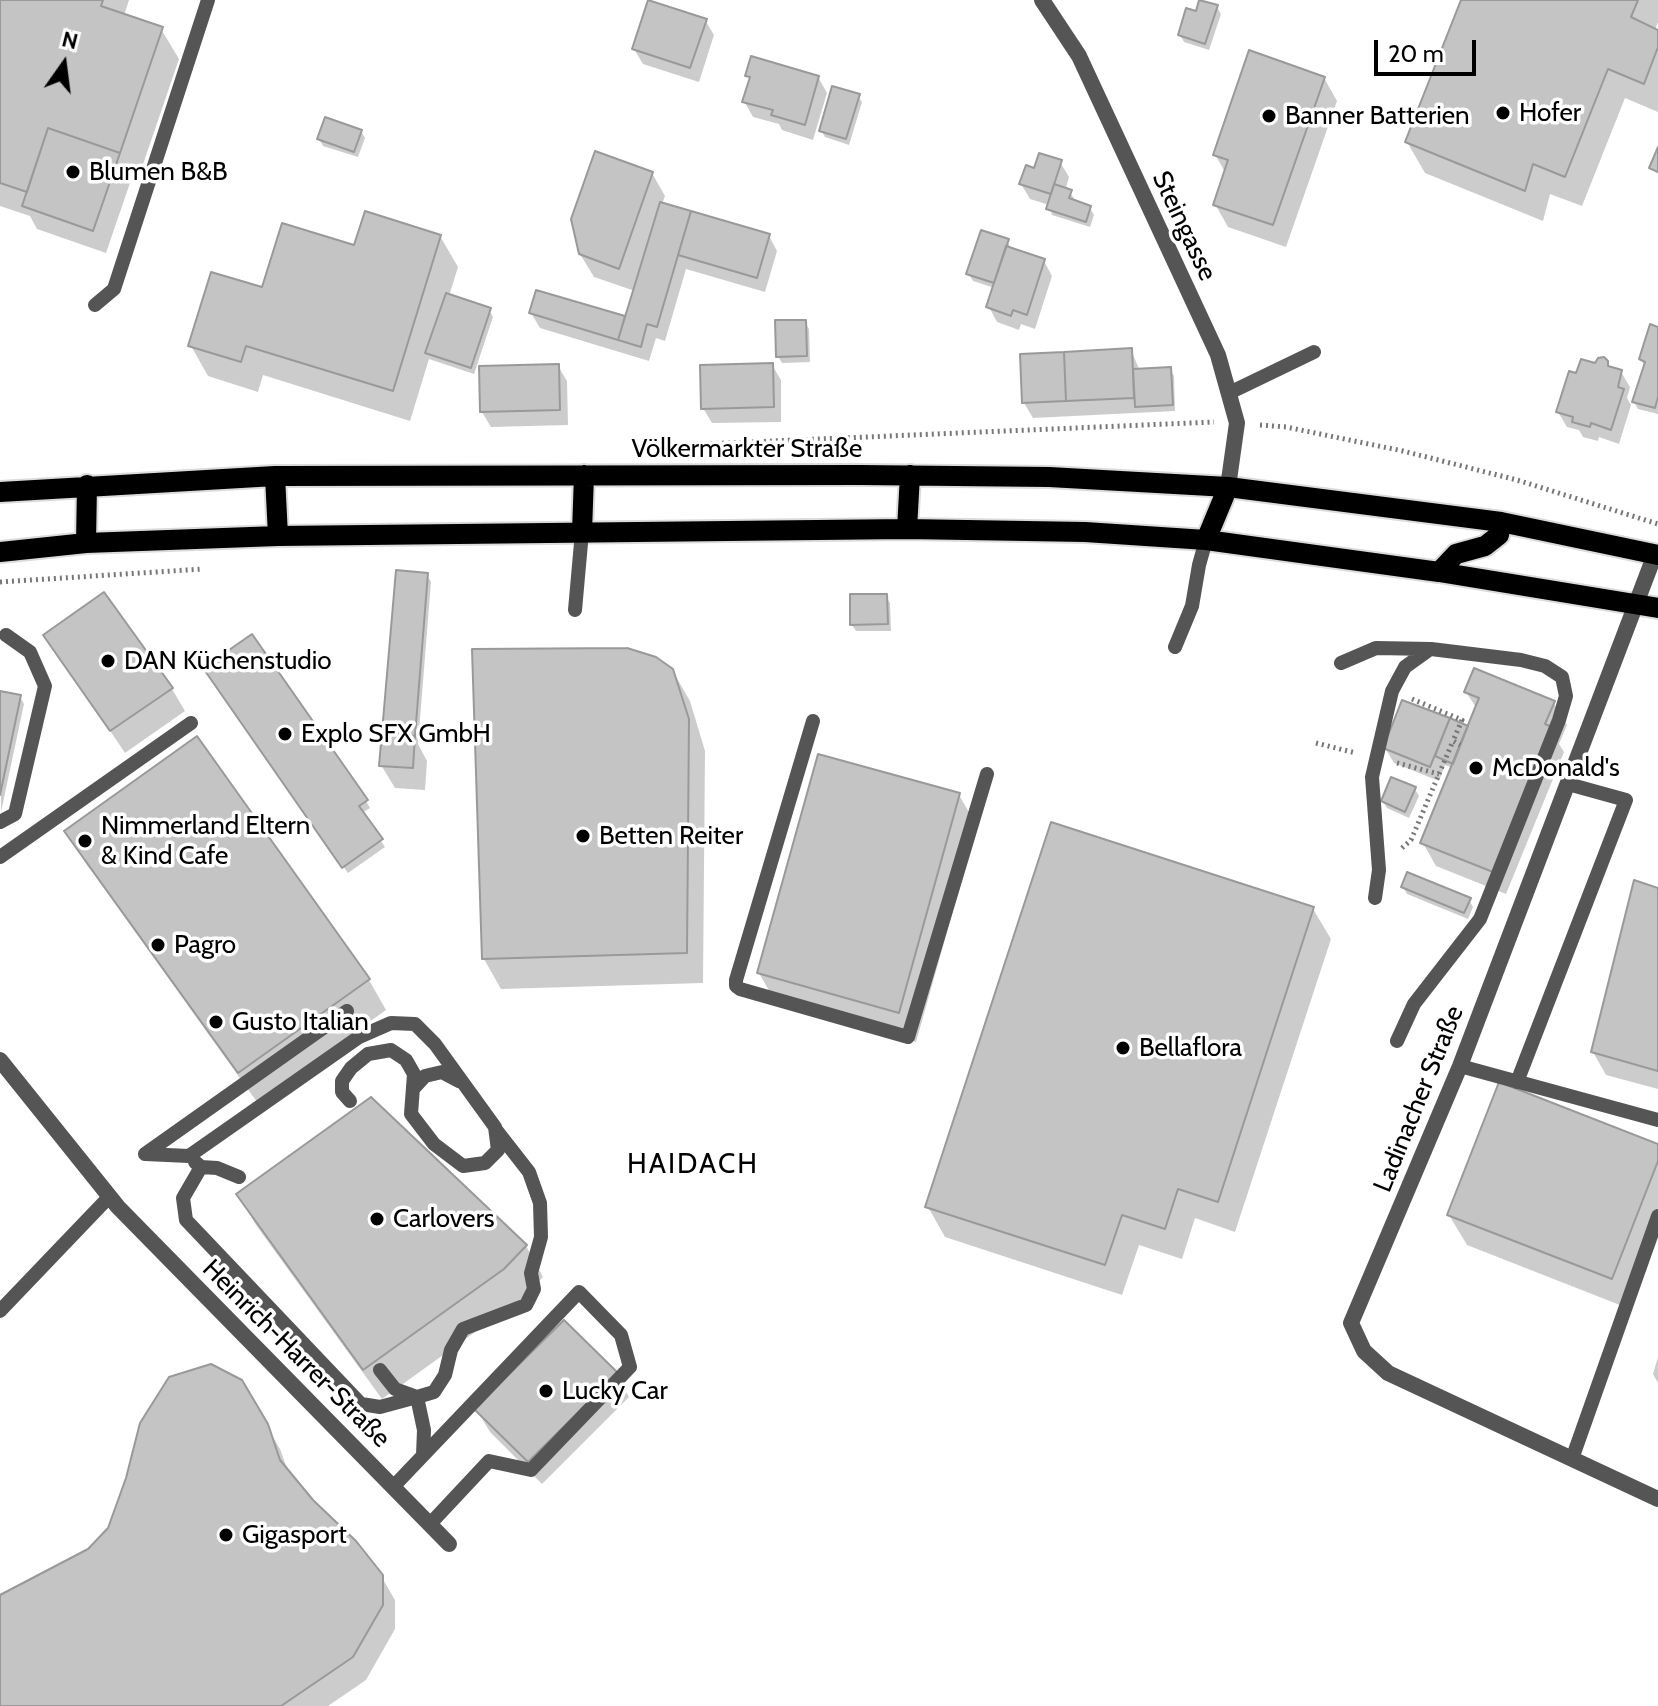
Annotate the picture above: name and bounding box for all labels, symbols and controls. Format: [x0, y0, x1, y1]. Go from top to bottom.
north arrow [24, 24, 104, 104]
scale bar [1378, 24, 1480, 74]
text: N [59, 25, 81, 55]
text: 20 m [1388, 39, 1444, 68]
place label: Hofer [1519, 97, 1581, 129]
place label: Banner Batterien [1285, 100, 1469, 132]
marker: Hofer [1494, 104, 1512, 122]
marker: Banner Batterien [1260, 107, 1278, 125]
place label: Blumen B&B [89, 156, 228, 188]
marker: Blumen B&B [64, 163, 82, 181]
street label: Steingasse [1145, 166, 1223, 286]
street label: Völkermarkter Straße [632, 433, 862, 465]
place label: DAN Küchenstudio [124, 645, 332, 677]
marker: DAN Küchenstudio [99, 652, 117, 670]
place label: Explo SFX GmbH [301, 718, 491, 750]
marker: Explo SFX GmbH [276, 725, 294, 743]
place label: McDonald's [1492, 752, 1620, 784]
marker: McDonald's [1467, 759, 1485, 777]
place label: Nimmerland Eltern & Kind Cafe [101, 810, 310, 872]
place label: Betten Reiter [599, 820, 743, 852]
marker: Betten Reiter [574, 827, 592, 845]
marker: Nimmerland Eltern & Kind Cafe [76, 832, 94, 850]
place label: Pagro [174, 929, 236, 961]
marker: Pagro [149, 936, 167, 954]
street label: Ladinacher Straße [1367, 1001, 1471, 1197]
place label: Gusto Italian [232, 1006, 369, 1038]
marker: Gusto Italian [207, 1013, 225, 1031]
place label: Bellaflora [1139, 1032, 1242, 1064]
marker: Bellaflora [1114, 1039, 1132, 1057]
district label: HAIDACH [627, 1148, 759, 1182]
place label: Carlovers [393, 1203, 495, 1235]
marker: Carlovers [368, 1210, 386, 1228]
street label: Heinrich-Harrer-Straße [196, 1254, 396, 1454]
place label: Lucky Car [562, 1375, 668, 1407]
marker: Lucky Car [537, 1382, 555, 1400]
place label: Gigasport [242, 1519, 347, 1551]
marker: Gigasport [217, 1526, 235, 1544]

